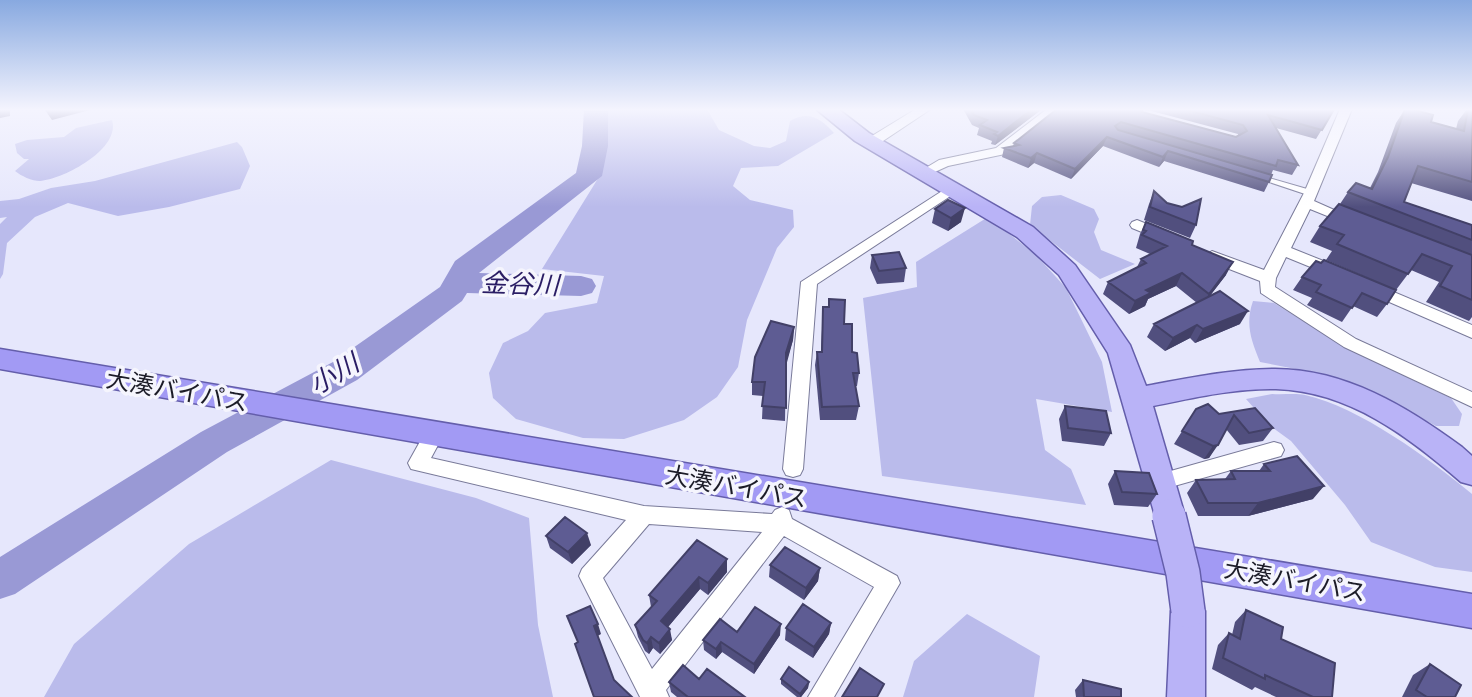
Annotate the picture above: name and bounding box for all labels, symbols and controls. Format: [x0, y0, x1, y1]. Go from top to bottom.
water label: 金谷川 [480, 268, 562, 300]
water label: 小川 [304, 346, 367, 400]
street label: 大湊バイパス [104, 365, 250, 417]
street label: 大湊バイパス [663, 461, 809, 513]
street label: 大湊バイパス [1222, 555, 1368, 607]

